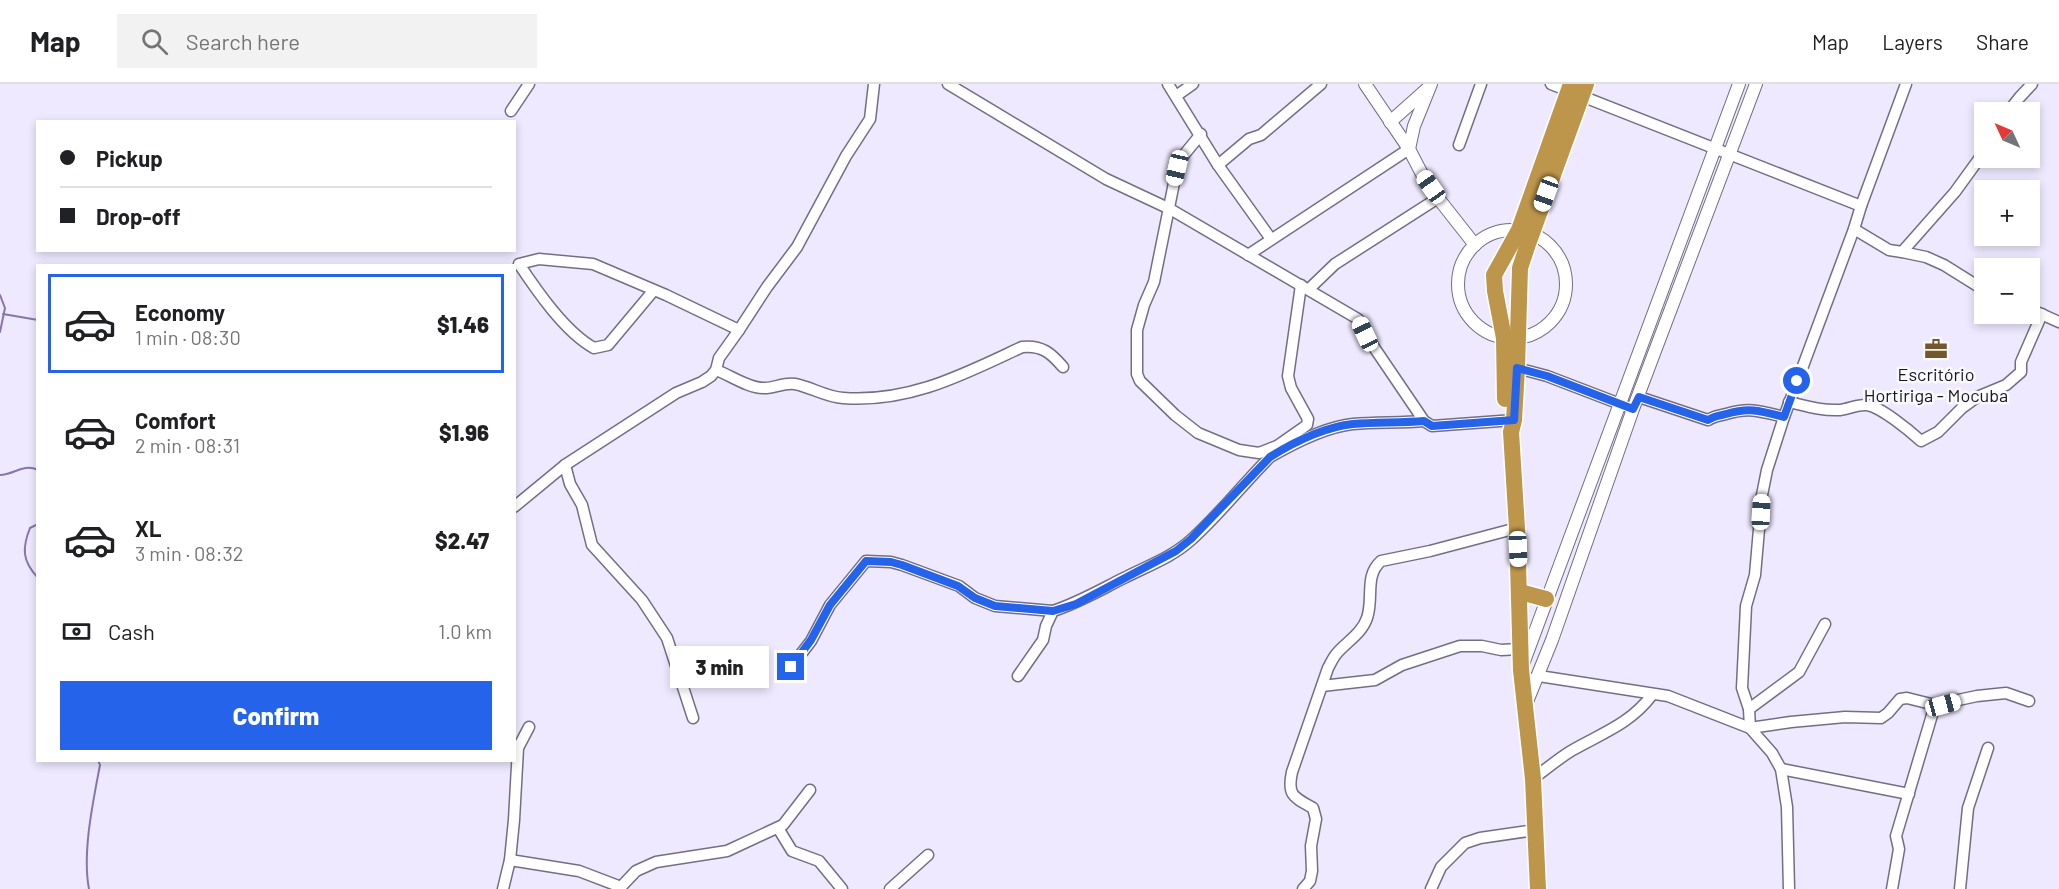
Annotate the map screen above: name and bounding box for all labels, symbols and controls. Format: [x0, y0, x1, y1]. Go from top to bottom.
search box [117, 14, 537, 68]
text: Map [30, 24, 81, 58]
icon: search [138, 25, 171, 58]
text: Search here [186, 28, 300, 54]
text: Map [1812, 29, 1849, 54]
text: Layers [1882, 29, 1943, 54]
text: Share [1976, 29, 2029, 54]
north arrow [1974, 102, 2040, 168]
map controls [1974, 102, 2040, 324]
text: Pickup [96, 145, 163, 171]
car [1164, 148, 1190, 188]
car [1413, 167, 1449, 207]
car [1531, 174, 1561, 214]
button: + [1974, 180, 2040, 246]
text: Drop-off [96, 203, 180, 229]
button: − [1974, 258, 2040, 324]
icon: car [63, 297, 117, 351]
text: Economy [135, 299, 225, 325]
text: $1.46 [437, 311, 489, 337]
car [1349, 314, 1381, 354]
text: 1 min · 08:30 [135, 325, 241, 349]
office icon: Escritório Hortiriga - Mocuba [1923, 336, 1949, 362]
place label: Escritório Hortiriga - Mocuba [1864, 363, 2008, 406]
route start [1783, 367, 1810, 394]
icon: car [63, 405, 117, 459]
text: Comfort [135, 407, 216, 433]
text: $1.96 [439, 419, 489, 445]
text: 2 min · 08:31 [135, 433, 240, 457]
car [1751, 494, 1771, 530]
icon: car [63, 513, 117, 567]
text: XL [135, 515, 161, 541]
text: $2.47 [435, 527, 489, 553]
car [1508, 531, 1528, 567]
text: 3 min · 08:32 [135, 541, 243, 565]
icon: cash [60, 615, 93, 648]
text: Cash [108, 618, 155, 644]
text: 1.0 km [438, 619, 492, 643]
callout: 3 min [671, 646, 770, 688]
route end [777, 653, 804, 680]
text: 3 min [696, 655, 743, 679]
button: Confirm [60, 681, 492, 750]
car [1923, 692, 1963, 718]

